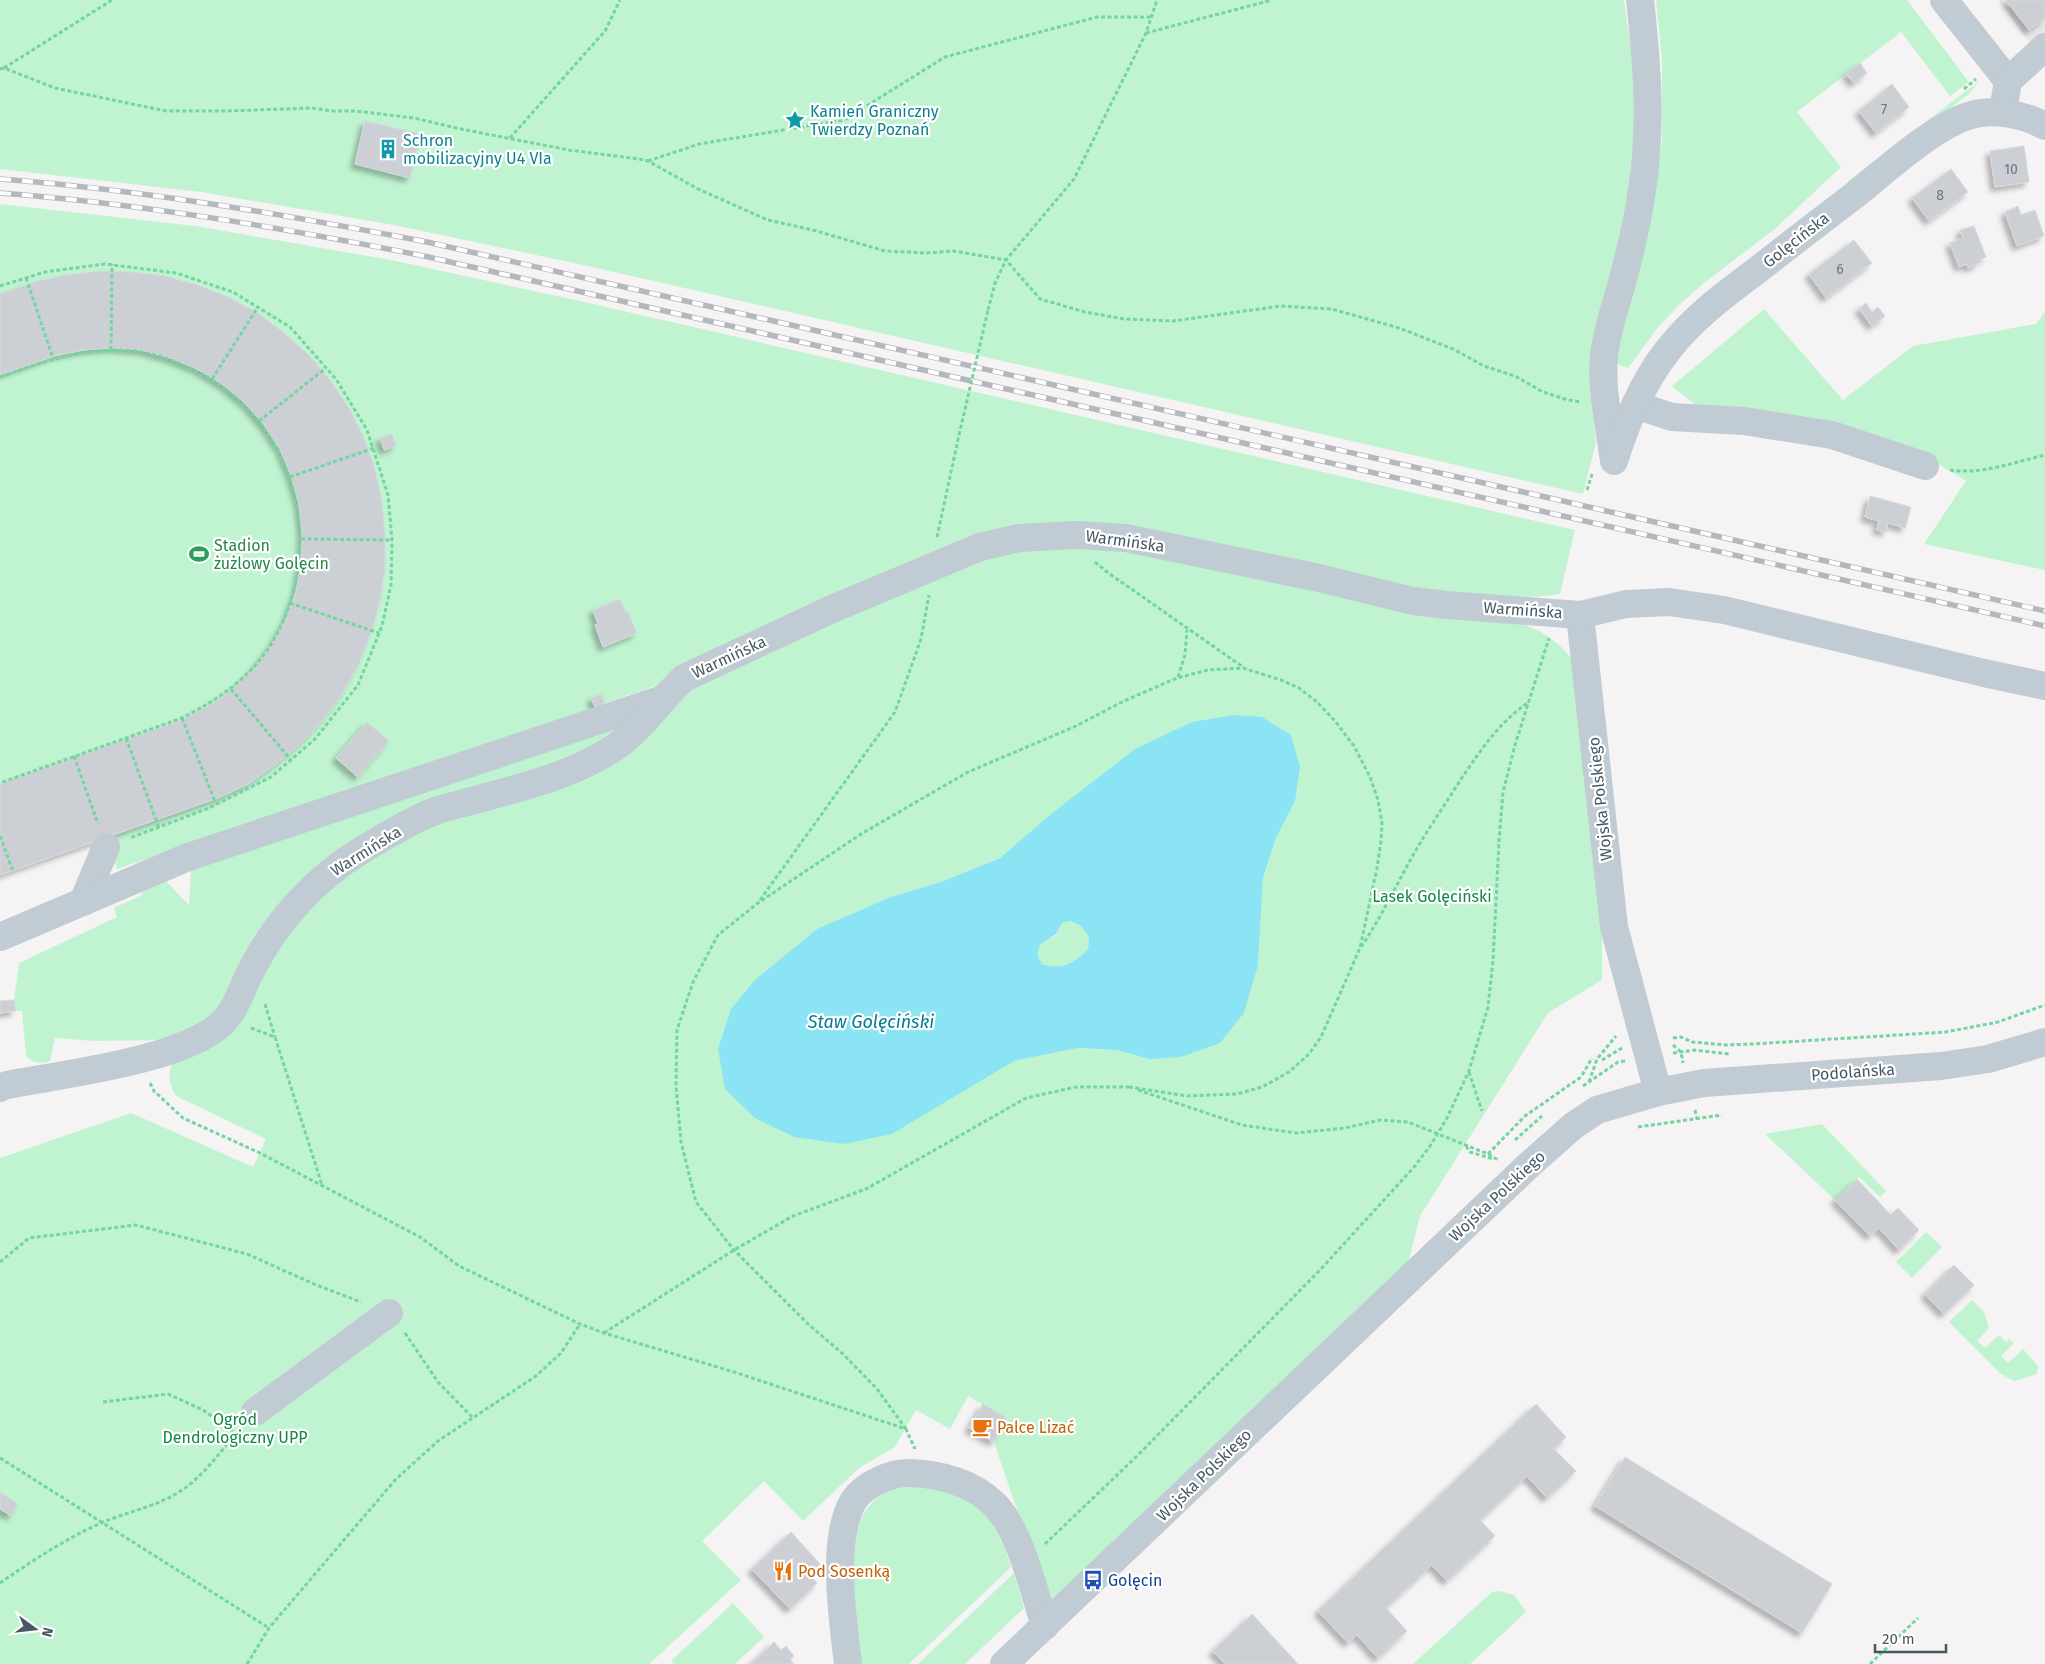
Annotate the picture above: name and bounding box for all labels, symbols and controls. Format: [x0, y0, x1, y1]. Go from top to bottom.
house number: 7 [1881, 101, 1887, 118]
place label: Kamień Graniczny Twierdzy Poznań [810, 102, 939, 139]
place icon: Kamień Graniczny Twierdzy Poznań [784, 109, 806, 131]
place label: Schron mobilizacyjny U4 VIa [403, 131, 552, 168]
building icon: Schron mobilizacyjny U4 VIa [377, 138, 399, 160]
house number: 10 [2004, 161, 2018, 178]
house number: 8 [1936, 187, 1944, 204]
street label: Golęcińska [1759, 208, 1833, 272]
house number: 6 [1836, 261, 1844, 278]
street label: Warmińska [1084, 526, 1166, 556]
place label: Stadion żużlowy Golęcin [214, 536, 329, 573]
sports icon: Stadion żużlowy Golęcin [188, 543, 210, 565]
street label: Warmińska [1483, 598, 1563, 622]
street label: Warmińska [689, 632, 769, 682]
street label: Wojska Polskiego [1584, 736, 1616, 862]
street label: Warmińska [327, 822, 405, 880]
park label: Lasek Golęciński [1372, 887, 1492, 906]
water label: Staw Golęciński [807, 1011, 934, 1033]
street label: Podolańska [1810, 1060, 1896, 1084]
street label: Wojska Polskiego [1445, 1147, 1549, 1245]
park label: Ogród Dendrologiczny UPP [163, 1410, 308, 1447]
cafe icon: Palce Lizać [971, 1416, 993, 1438]
place label: Palce Lizać [997, 1418, 1075, 1437]
street label: Wojska Polskiego [1153, 1425, 1255, 1525]
restaurant icon: Pod Sosenką [772, 1560, 794, 1582]
place label: Pod Sosenką [798, 1562, 890, 1582]
bus stop icon: Golęcin [1082, 1569, 1104, 1591]
place label: Golęcin [1108, 1571, 1162, 1590]
north arrow [10, 1604, 60, 1654]
scale bar [1875, 1622, 1946, 1654]
text: N [38, 1626, 56, 1639]
text: 20 m [1882, 1630, 1915, 1648]

